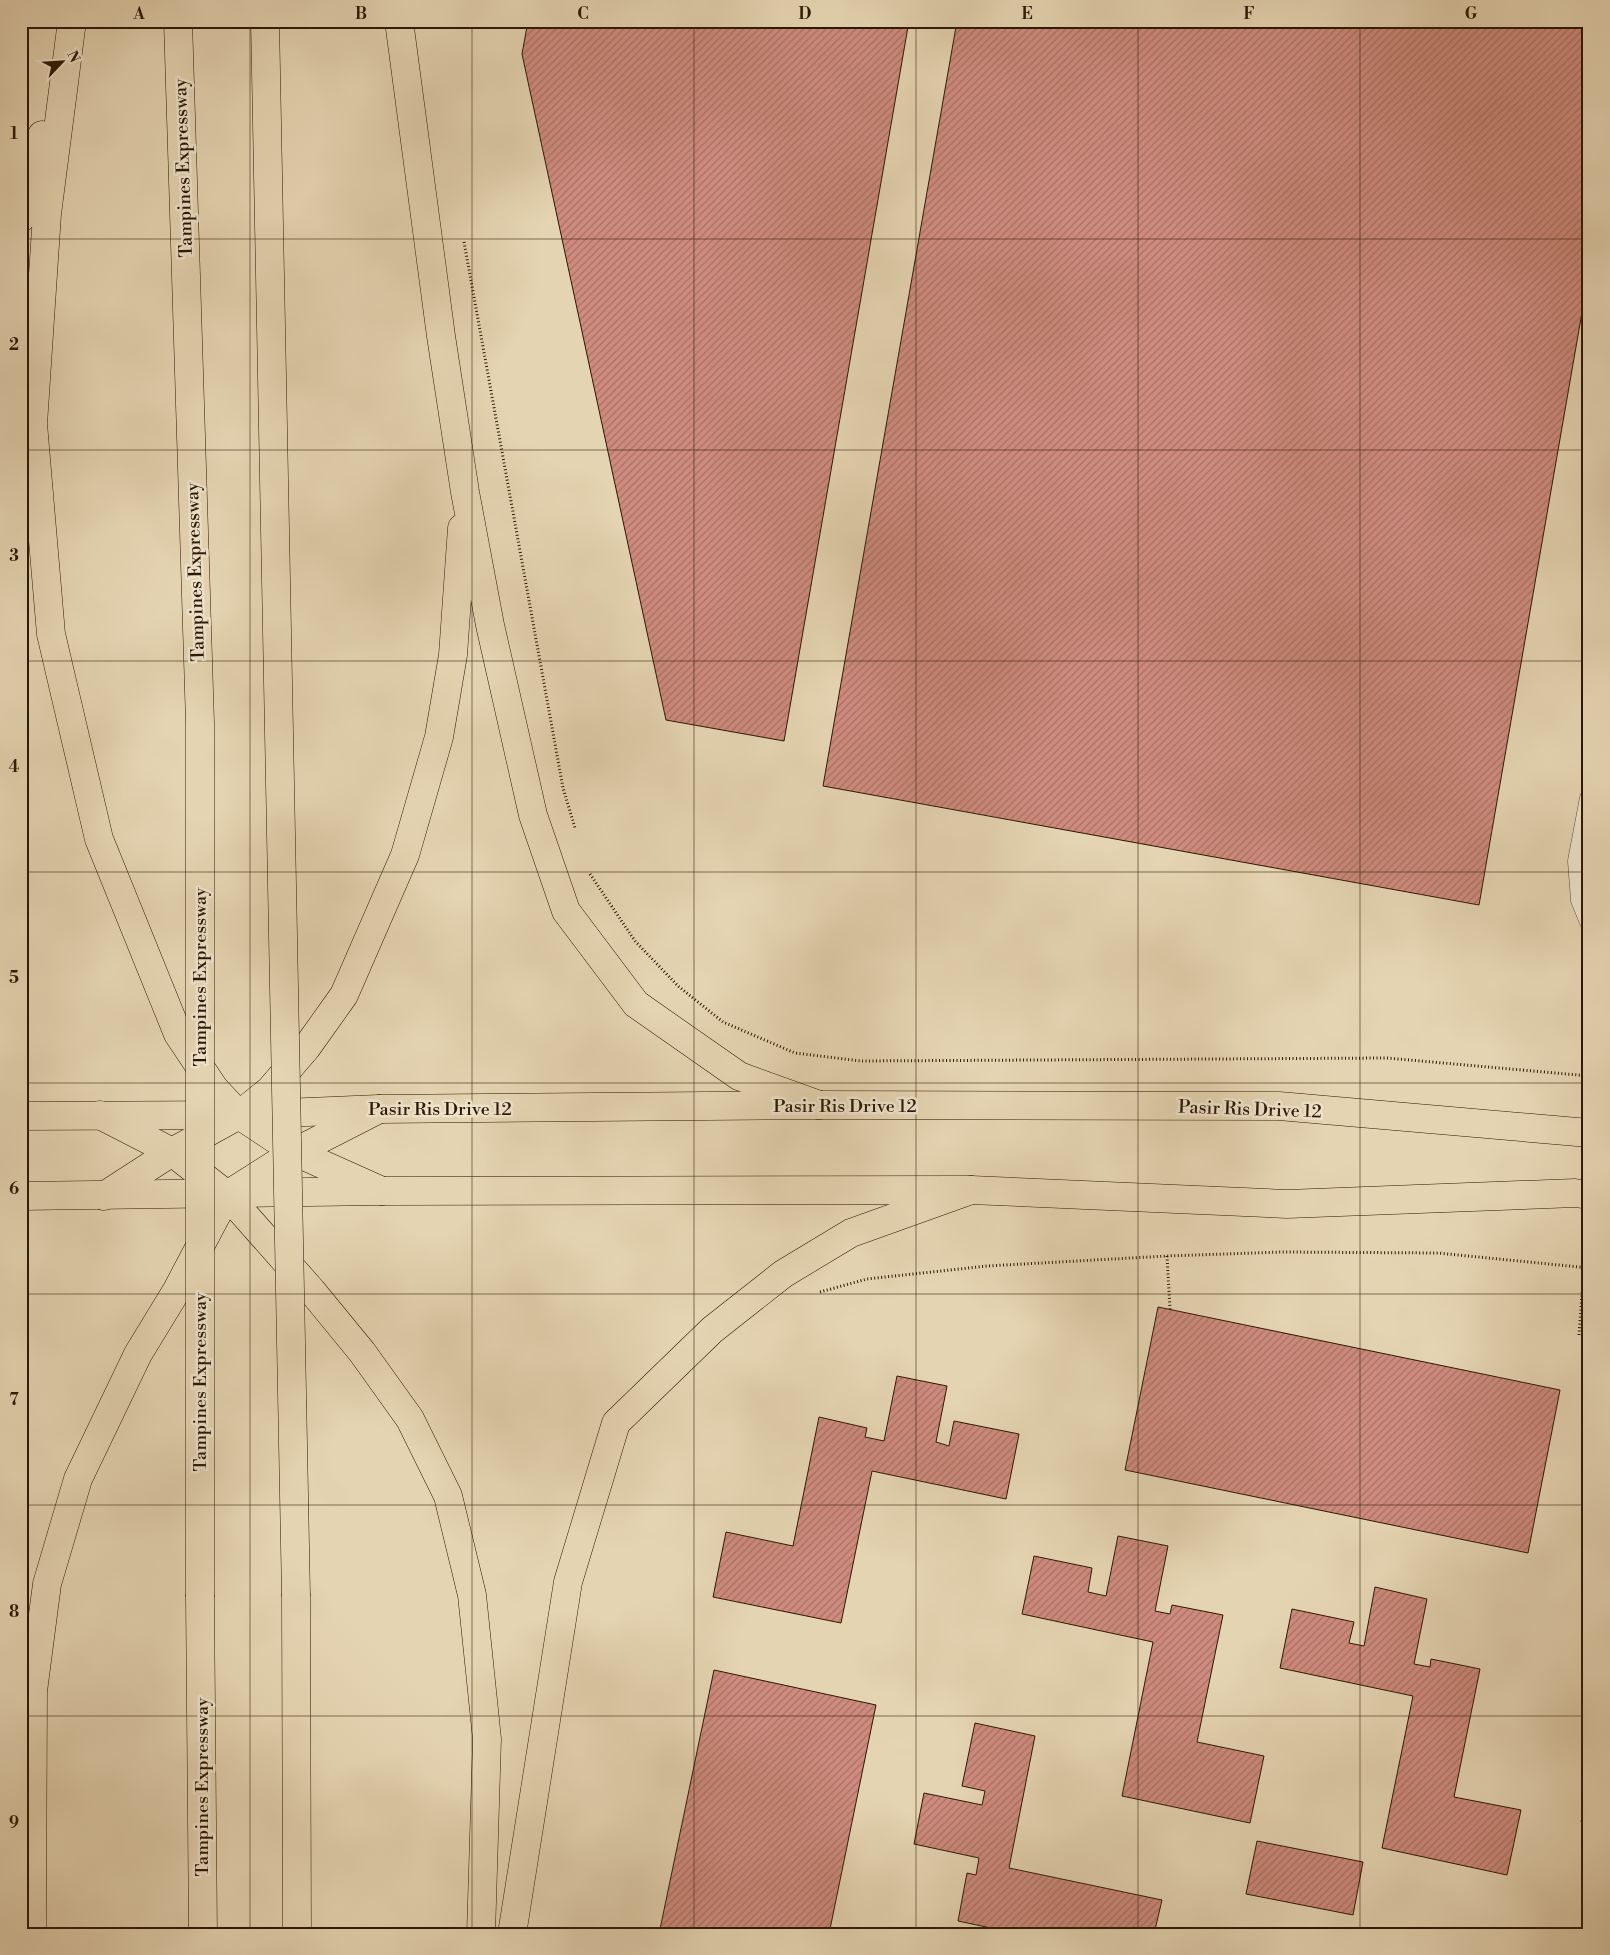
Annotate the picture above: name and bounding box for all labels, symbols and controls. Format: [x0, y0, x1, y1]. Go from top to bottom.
text: A [132, 4, 145, 24]
text: B [355, 4, 367, 24]
text: C [577, 4, 589, 24]
text: D [799, 4, 812, 24]
text: E [1021, 4, 1033, 24]
text: F [1243, 4, 1255, 24]
text: G [1465, 4, 1478, 24]
north arrow [38, 38, 88, 88]
text: N [62, 48, 83, 66]
street label: Tampines Expressway [169, 78, 198, 258]
text: 1 [10, 124, 18, 144]
text: 2 [9, 335, 19, 355]
street label: Tampines Expressway [181, 482, 210, 662]
text: 3 [9, 546, 19, 566]
text: 4 [9, 757, 20, 777]
street label: Tampines Expressway [189, 887, 212, 1067]
text: 5 [9, 968, 19, 988]
street label: Pasir Ris Drive 12 [773, 1095, 917, 1118]
street label: Pasir Ris Drive 12 [1178, 1095, 1322, 1124]
street label: Pasir Ris Drive 12 [368, 1098, 512, 1121]
text: 6 [9, 1179, 19, 1199]
street label: Tampines Expressway [189, 1292, 212, 1472]
text: 7 [9, 1390, 19, 1410]
text: 8 [9, 1602, 19, 1622]
street label: Tampines Expressway [191, 1697, 214, 1877]
text: 9 [9, 1813, 19, 1833]

